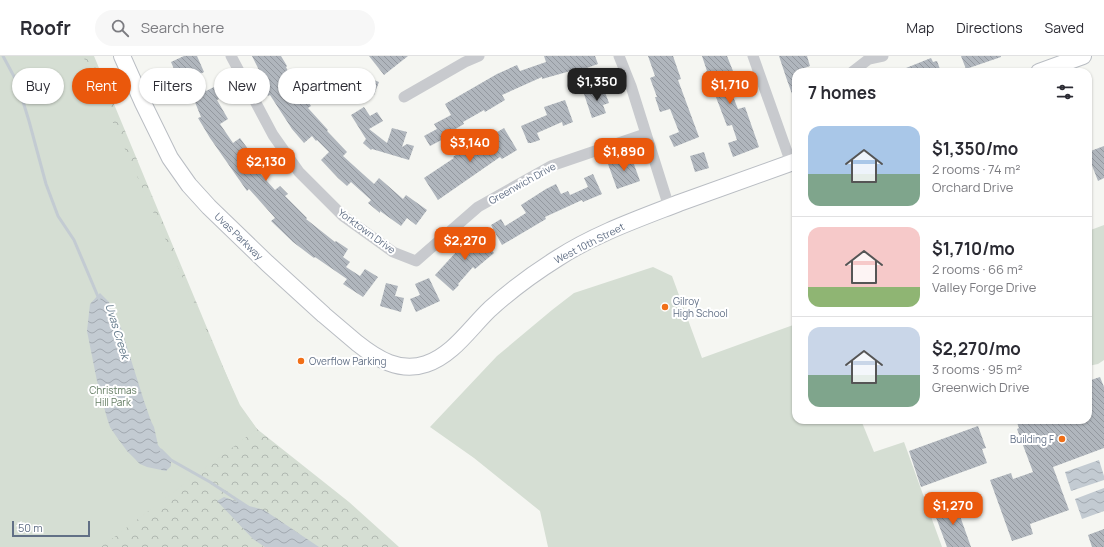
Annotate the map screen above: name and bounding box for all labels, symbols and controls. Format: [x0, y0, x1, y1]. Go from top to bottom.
search box [95, 10, 375, 46]
text: Roofr [20, 15, 71, 41]
icon: search [109, 17, 131, 39]
text: Search here [141, 17, 224, 38]
text: Map [906, 18, 934, 37]
text: Directions [956, 18, 1023, 37]
text: Saved [1045, 18, 1084, 37]
chip: Buy [12, 68, 64, 104]
chip: Rent [72, 68, 131, 104]
chip: Filters [139, 68, 206, 104]
chip: New [214, 68, 270, 104]
chip: Apartment [278, 68, 376, 104]
pin: $1,350 [564, 68, 630, 102]
pin: $1,710 [697, 71, 763, 105]
text: $1,350 [576, 72, 618, 90]
text: $1,710 [711, 75, 749, 93]
text: 7 homes [808, 81, 876, 104]
icon: filters [1054, 81, 1076, 103]
pin: $3,140 [437, 129, 503, 163]
text: $3,140 [450, 133, 490, 151]
text: $1,350/mo [932, 137, 1018, 160]
pin: $1,890 [591, 138, 657, 172]
text: $1,890 [603, 142, 645, 160]
icon: home [840, 142, 888, 190]
pin: $2,130 [233, 148, 299, 182]
text: $2,130 [246, 152, 286, 170]
street label: Greenwich Drive [486, 159, 558, 207]
text: 2 rooms · 74 m² [932, 160, 1020, 178]
text: Orchard Drive [932, 178, 1013, 196]
street label: Yorktown Drive [335, 205, 399, 257]
street label: Uvas Parkway [212, 209, 267, 263]
street label: West 10th Street [551, 219, 627, 267]
pin: $2,270 [432, 227, 498, 261]
text: $2,270 [443, 231, 487, 249]
text: $1,710/mo [932, 237, 1015, 260]
icon: home [840, 243, 888, 291]
text: 2 rooms · 66 m² [932, 260, 1023, 278]
text: Valley Forge Drive [932, 278, 1036, 296]
place label: Gilroy High School [673, 294, 728, 320]
water label: Uvas Creek [102, 302, 134, 362]
marker: Gilroy High School [660, 302, 670, 312]
text: $2,270/mo [932, 337, 1021, 360]
icon: home [840, 343, 888, 391]
place label: Overflow Parking [309, 354, 386, 368]
marker: Overflow Parking [296, 356, 306, 366]
text: 3 rooms · 95 m² [932, 360, 1022, 378]
text: Greenwich Drive [932, 378, 1029, 396]
park label: Christmas Hill Park [89, 383, 137, 409]
place label: Building F [1010, 432, 1054, 446]
marker: Building F [1057, 434, 1067, 444]
pin: $1,270 [920, 492, 986, 526]
text: $1,270 [933, 496, 973, 514]
scale bar [12, 519, 90, 538]
text: 50 m [18, 520, 43, 535]

